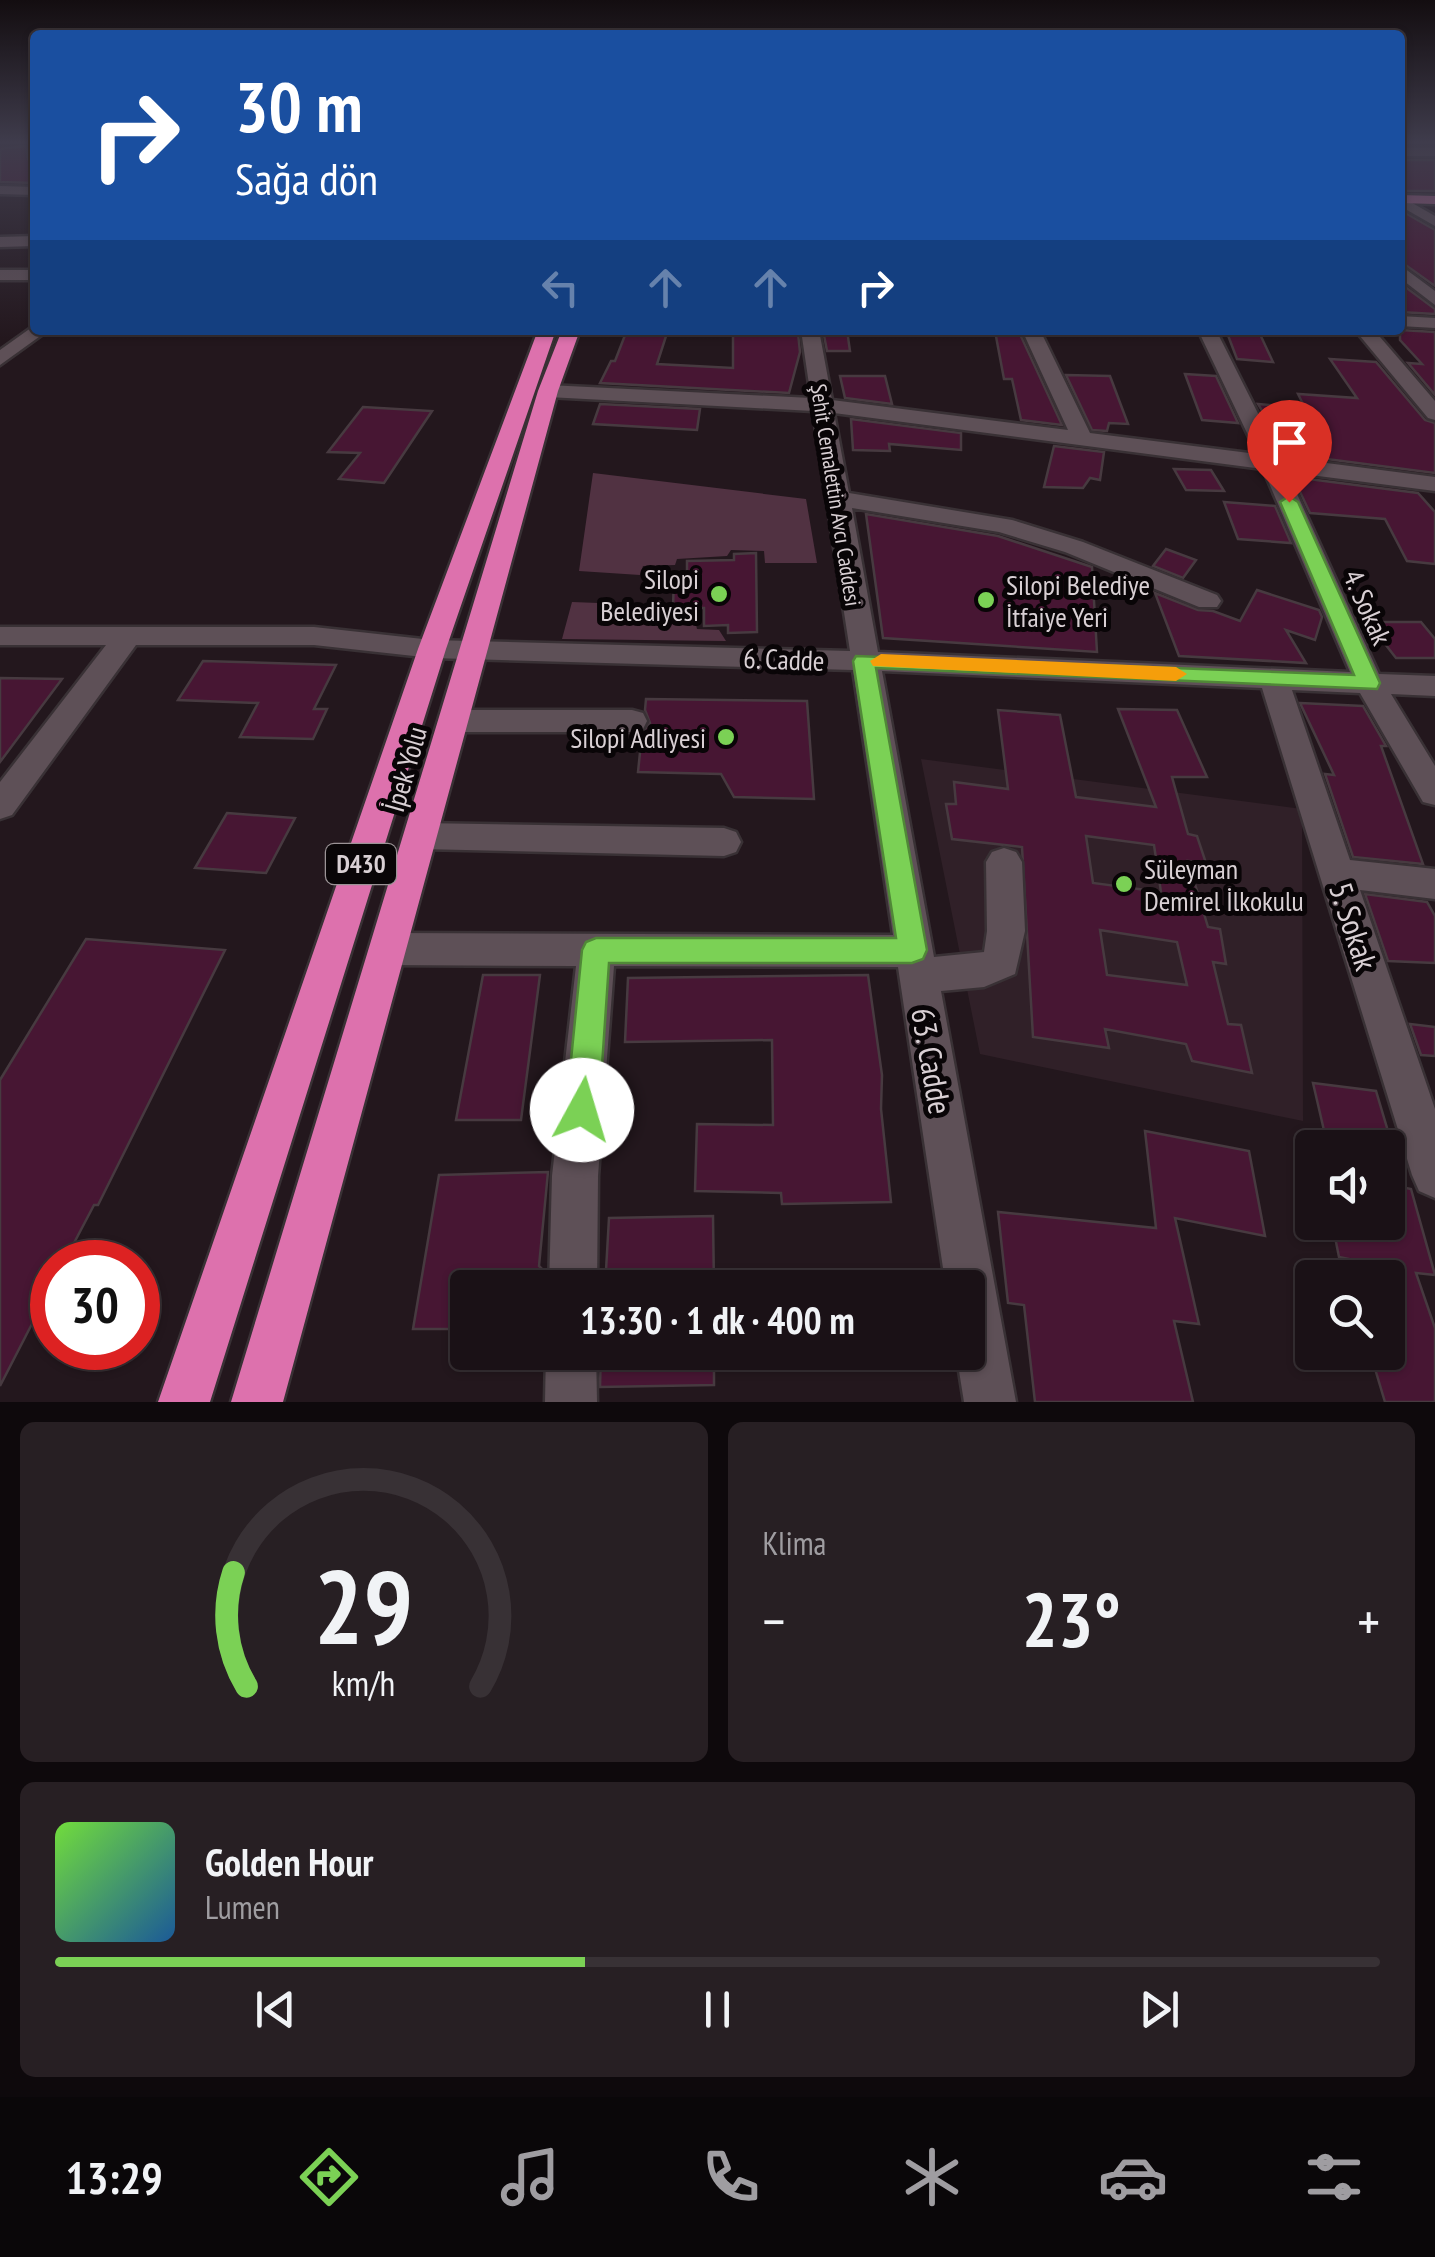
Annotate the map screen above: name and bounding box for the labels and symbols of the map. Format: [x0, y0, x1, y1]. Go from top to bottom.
street label: Şehit Cemalettin Avcı Caddesi [805, 382, 867, 608]
pin [1247, 400, 1332, 503]
place label: Silopi Belediyesi [600, 560, 699, 629]
street label: 4. Sokak [1335, 564, 1401, 651]
place label: Silopi Belediye İtfaiye Yeri [1006, 566, 1150, 635]
marker: Silopi Belediyesi [708, 583, 730, 605]
marker: Silopi Belediye İtfaiye Yeri [975, 589, 997, 611]
street label: 6. Cadde [743, 639, 825, 679]
place label: Silopi Adliyesi [570, 719, 706, 756]
street label: İpek Yolu [375, 722, 435, 816]
marker: Silopi Adliyesi [715, 726, 737, 748]
road number: D430 [326, 844, 396, 884]
place label: Süleyman Demirel İlkokulu [1144, 850, 1304, 919]
marker: Süleyman Demirel İlkokulu [1113, 873, 1135, 895]
street label: 5. Sokak [1320, 877, 1388, 976]
street label: 63. Cadde [902, 1005, 962, 1117]
position arrow [530, 1058, 634, 1162]
speed limit sign: 30 [30, 1240, 160, 1370]

